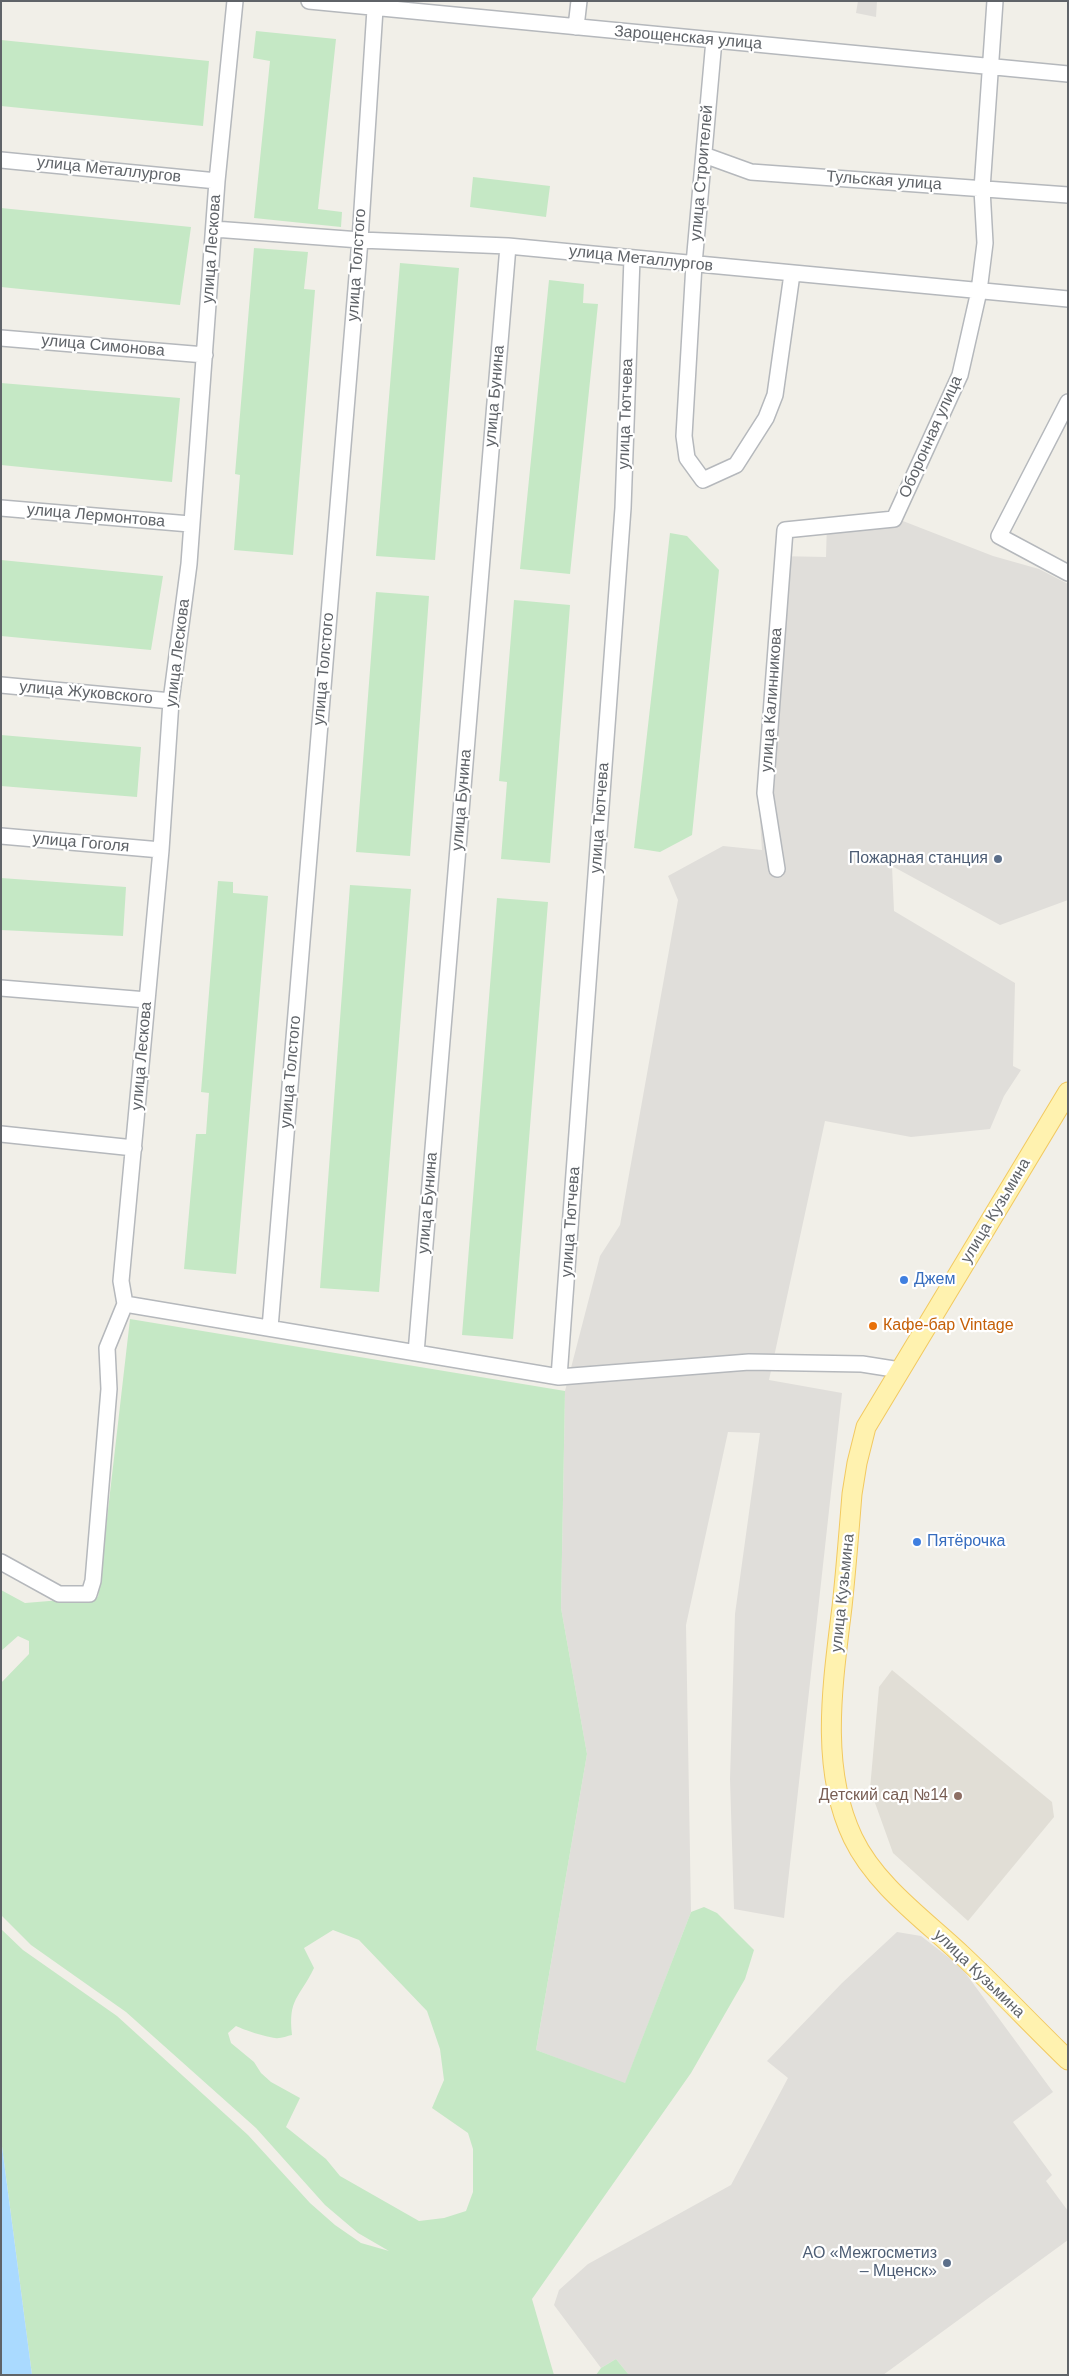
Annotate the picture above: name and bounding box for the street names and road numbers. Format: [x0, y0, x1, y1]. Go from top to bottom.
street label: Зарощенская улица [613, 22, 763, 54]
street label: улица Строителей [686, 104, 718, 242]
street label: улица Металлургов [36, 153, 182, 187]
street label: Тульская улица [826, 167, 942, 195]
street label: улица Лескова [199, 194, 225, 304]
street label: улица Толстого [343, 208, 371, 322]
street label: улица Металлургов [568, 242, 714, 276]
street label: улица Симонова [41, 331, 165, 361]
street label: улица Бунина [481, 344, 509, 448]
street label: улица Тютчева [614, 358, 638, 470]
street label: Оборонная улица [895, 373, 967, 501]
street label: улица Лермонтова [26, 500, 166, 532]
street label: улица Лескова [162, 598, 194, 708]
street label: улица Толстого [310, 612, 338, 726]
street label: улица Калинникова [757, 627, 787, 773]
street label: улица Жуковского [18, 678, 154, 708]
street label: улица Бунина [448, 748, 476, 852]
street label: улица Тютчева [587, 762, 613, 874]
street label: улица Гоголя [32, 829, 130, 857]
street label: улица Лескова [128, 1001, 156, 1111]
street label: улица Толстого [277, 1015, 305, 1129]
street label: улица Бунина [414, 1151, 442, 1255]
street label: улица Кузьмина [957, 1155, 1035, 1267]
street label: улица Тютчева [558, 1166, 584, 1278]
street label: улица Кузьмина [827, 1533, 859, 1653]
street label: улица Кузьмина [929, 1926, 1029, 2022]

